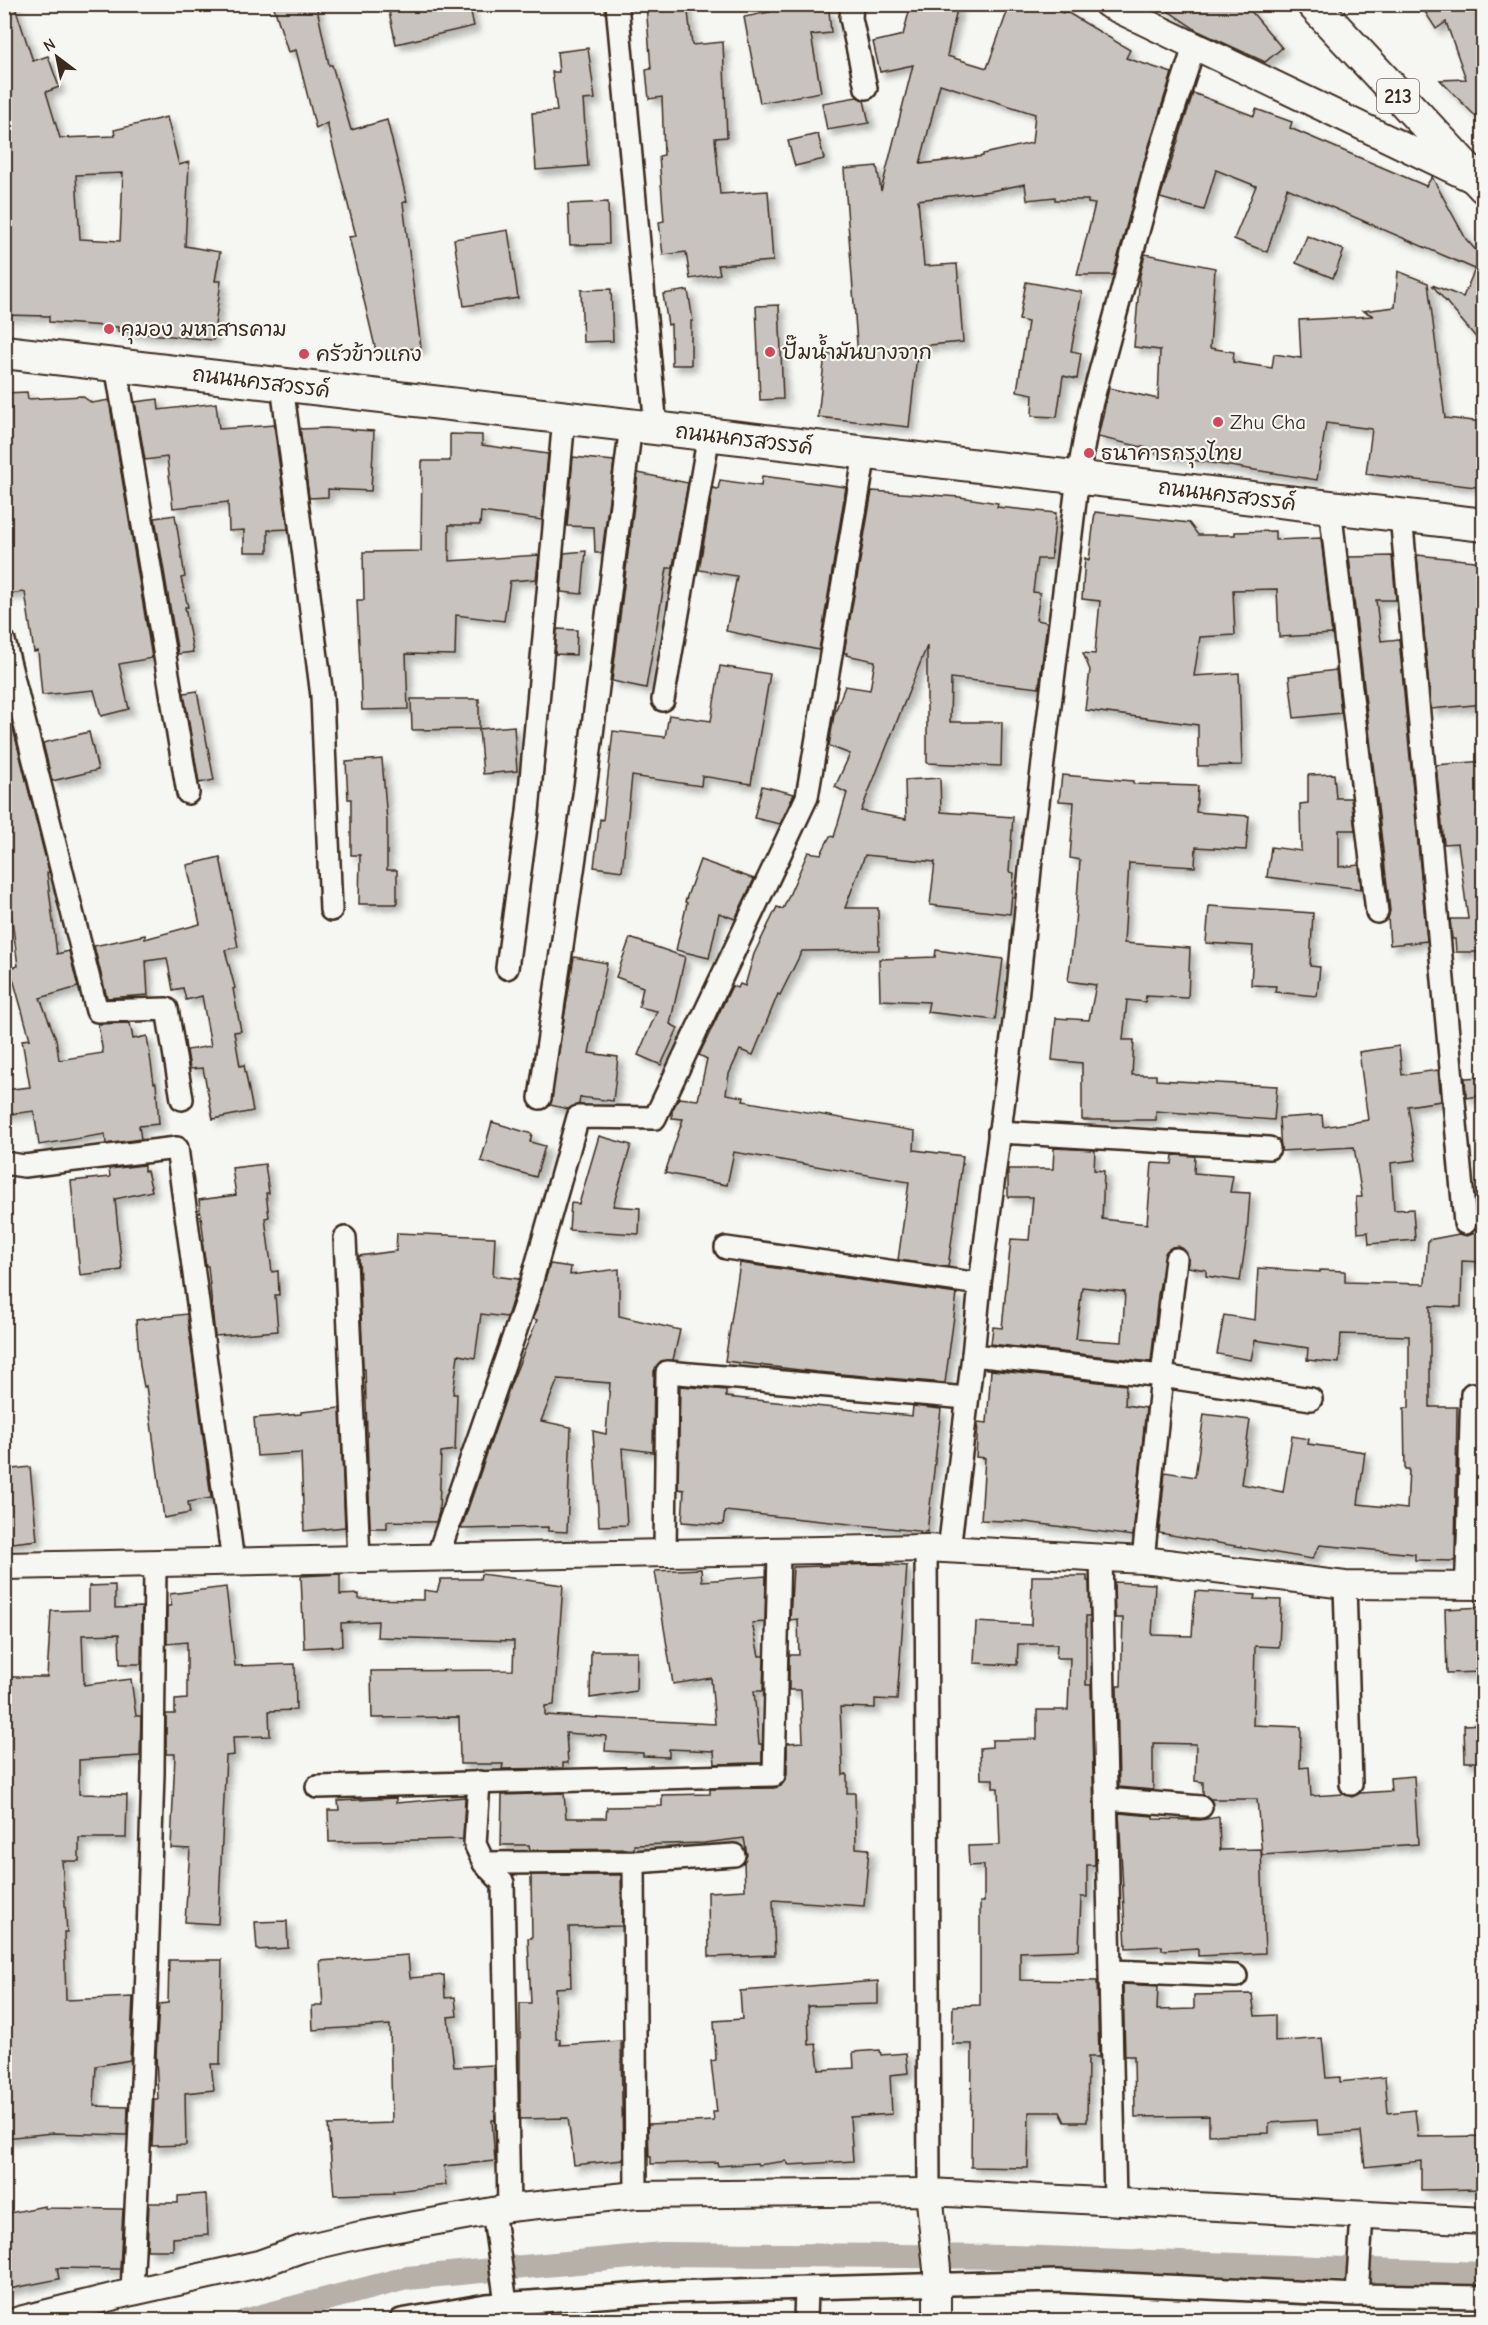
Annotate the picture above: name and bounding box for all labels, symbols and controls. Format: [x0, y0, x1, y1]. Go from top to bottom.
north arrow [27, 27, 87, 87]
text: N [40, 35, 59, 56]
road number: 213 [1377, 79, 1419, 113]
place label: คุมอง มหาสารคาม [121, 317, 287, 345]
marker: คุมอง มหาสารคาม [102, 322, 116, 336]
place label: ปั๊มน้ำมันบางจาก [782, 333, 932, 364]
place label: ครัวข้าวแกง [316, 341, 422, 366]
marker: ปั๊มน้ำมันบางจาก [763, 345, 777, 359]
marker: ครัวข้าวแกง [297, 347, 311, 361]
street label: ถนนนครสวรรค์ [191, 361, 331, 402]
place label: Zhu Cha [1230, 410, 1306, 434]
marker: Zhu Cha [1211, 415, 1225, 429]
street label: ถนนนครสวรรค์ [674, 418, 814, 459]
place label: ธนาคารกรุงไทย [1101, 440, 1243, 469]
marker: ธนาคารกรุงไทย [1082, 446, 1096, 460]
street label: ถนนนครสวรรค์ [1157, 474, 1297, 515]

